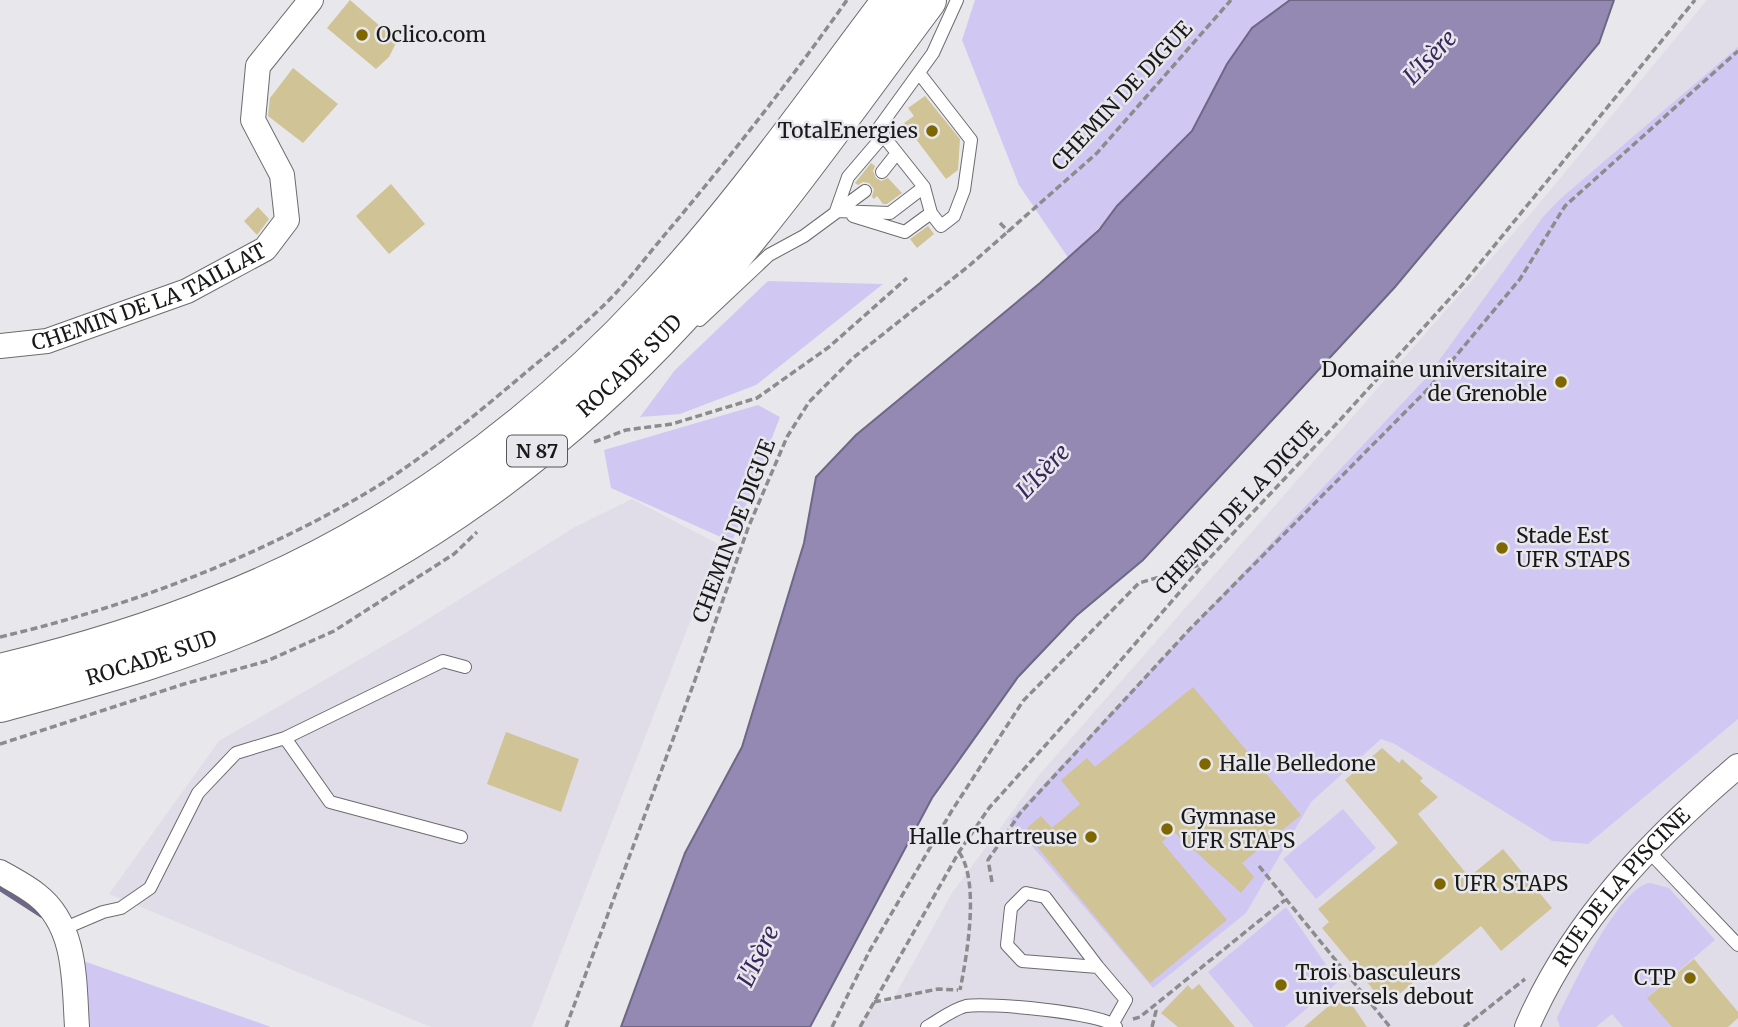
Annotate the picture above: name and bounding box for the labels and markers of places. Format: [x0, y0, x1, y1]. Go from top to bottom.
place label: Oclico.com [376, 21, 486, 48]
marker: Oclico.com [354, 27, 370, 43]
place label: TotalEnergies [777, 117, 918, 144]
marker: TotalEnergies [924, 123, 940, 139]
place label: Domaine universitaire de Grenoble [1321, 356, 1547, 407]
marker: Domaine universitaire de Grenoble [1553, 374, 1569, 390]
place label: Stade Est UFR STAPS [1516, 522, 1630, 573]
marker: Stade Est UFR STAPS [1494, 540, 1510, 556]
place label: Halle Belledone [1219, 750, 1376, 777]
marker: Halle Belledone [1197, 756, 1213, 772]
place label: Gymnase UFR STAPS [1181, 803, 1295, 854]
marker: Gymnase UFR STAPS [1159, 821, 1175, 837]
place label: Halle Chartreuse [909, 823, 1077, 850]
marker: Halle Chartreuse [1083, 829, 1099, 845]
place label: UFR STAPS [1454, 870, 1568, 897]
marker: UFR STAPS [1432, 876, 1448, 892]
place label: Trois basculeurs universels debout [1295, 959, 1474, 1010]
place label: CTP [1634, 964, 1676, 991]
marker: CTP [1682, 970, 1698, 986]
marker: Trois basculeurs universels debout [1273, 977, 1289, 993]

